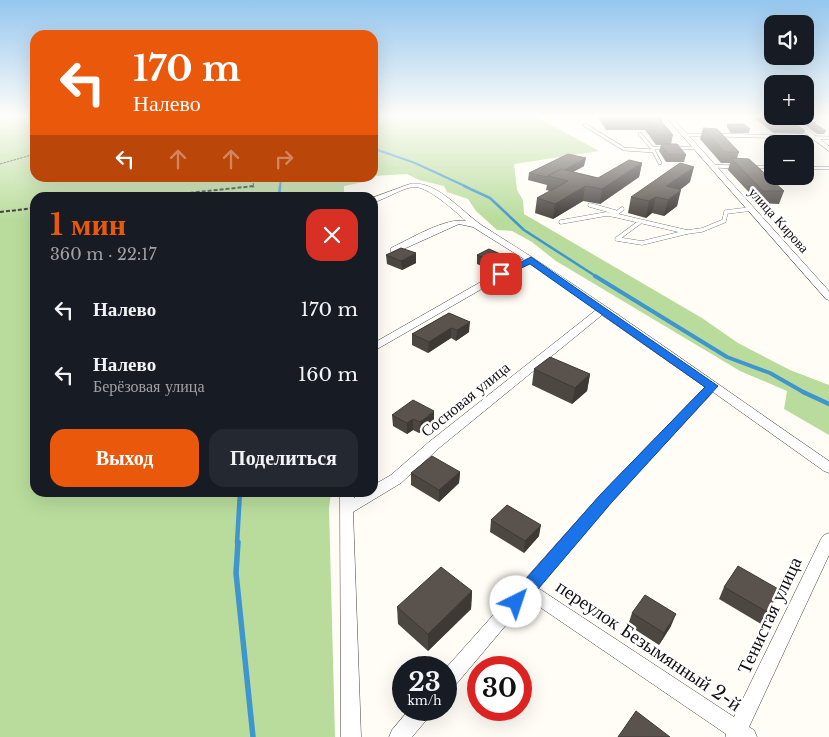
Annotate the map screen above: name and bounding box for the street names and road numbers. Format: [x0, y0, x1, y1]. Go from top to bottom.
street label: улица Кирова [745, 183, 814, 257]
street label: Сосновая улица [416, 357, 514, 441]
street label: Тенистая улица [732, 553, 807, 677]
street label: переулок Безымянный 2-й [552, 575, 746, 716]

